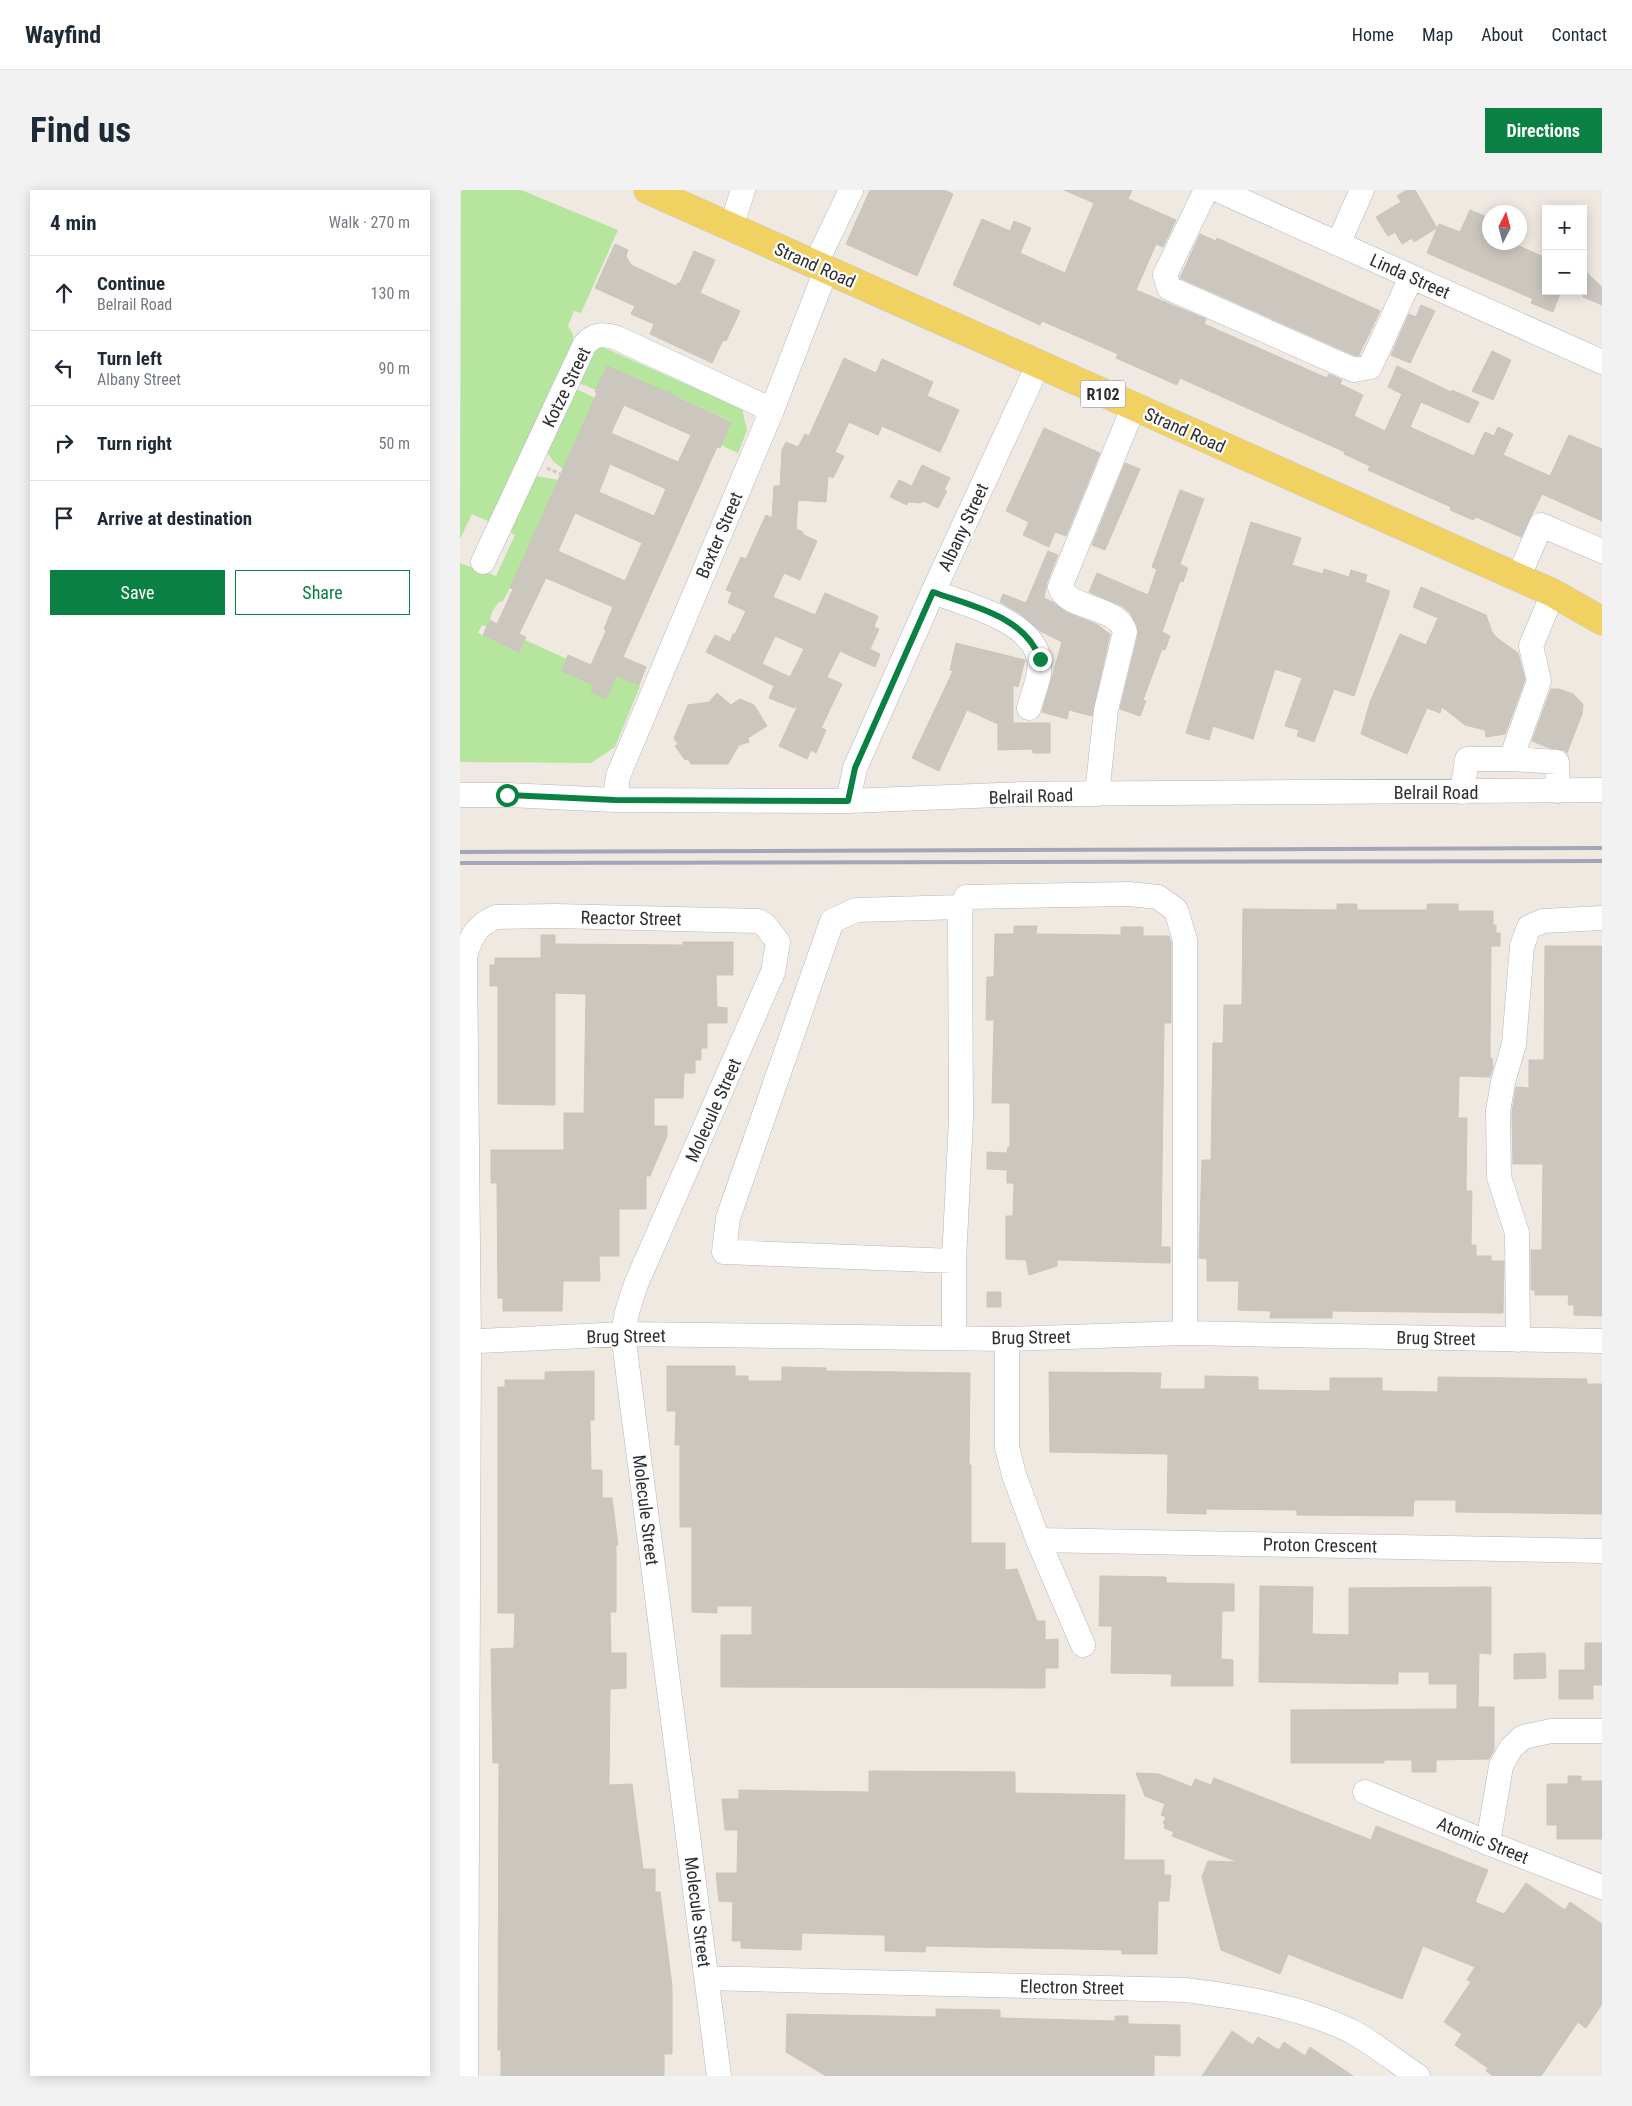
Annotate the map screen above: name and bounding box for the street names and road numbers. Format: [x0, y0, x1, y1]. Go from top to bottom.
street label: Strand Road [771, 238, 859, 292]
street label: Linda Street [1367, 249, 1453, 303]
street label: Kotze Street [538, 344, 594, 430]
road number: R102 [1080, 380, 1126, 408]
street label: Strand Road [1141, 403, 1229, 457]
street label: Albany Street [934, 480, 992, 574]
street label: Baxter Street [691, 489, 747, 581]
street label: Belrail Road [1394, 782, 1478, 803]
street label: Belrail Road [988, 784, 1074, 808]
street label: Reactor Street [580, 907, 682, 929]
street label: Molecule Street [681, 1055, 745, 1165]
street label: Brug Street [586, 1325, 666, 1347]
street label: Brug Street [991, 1326, 1071, 1348]
street label: Brug Street [1396, 1327, 1476, 1349]
street label: Molecule Street [629, 1454, 663, 1566]
street label: Proton Crescent [1263, 1534, 1377, 1556]
street label: Atomic Street [1434, 1812, 1532, 1868]
street label: Molecule Street [681, 1856, 715, 1968]
street label: Electron Street [1020, 1976, 1124, 1998]

